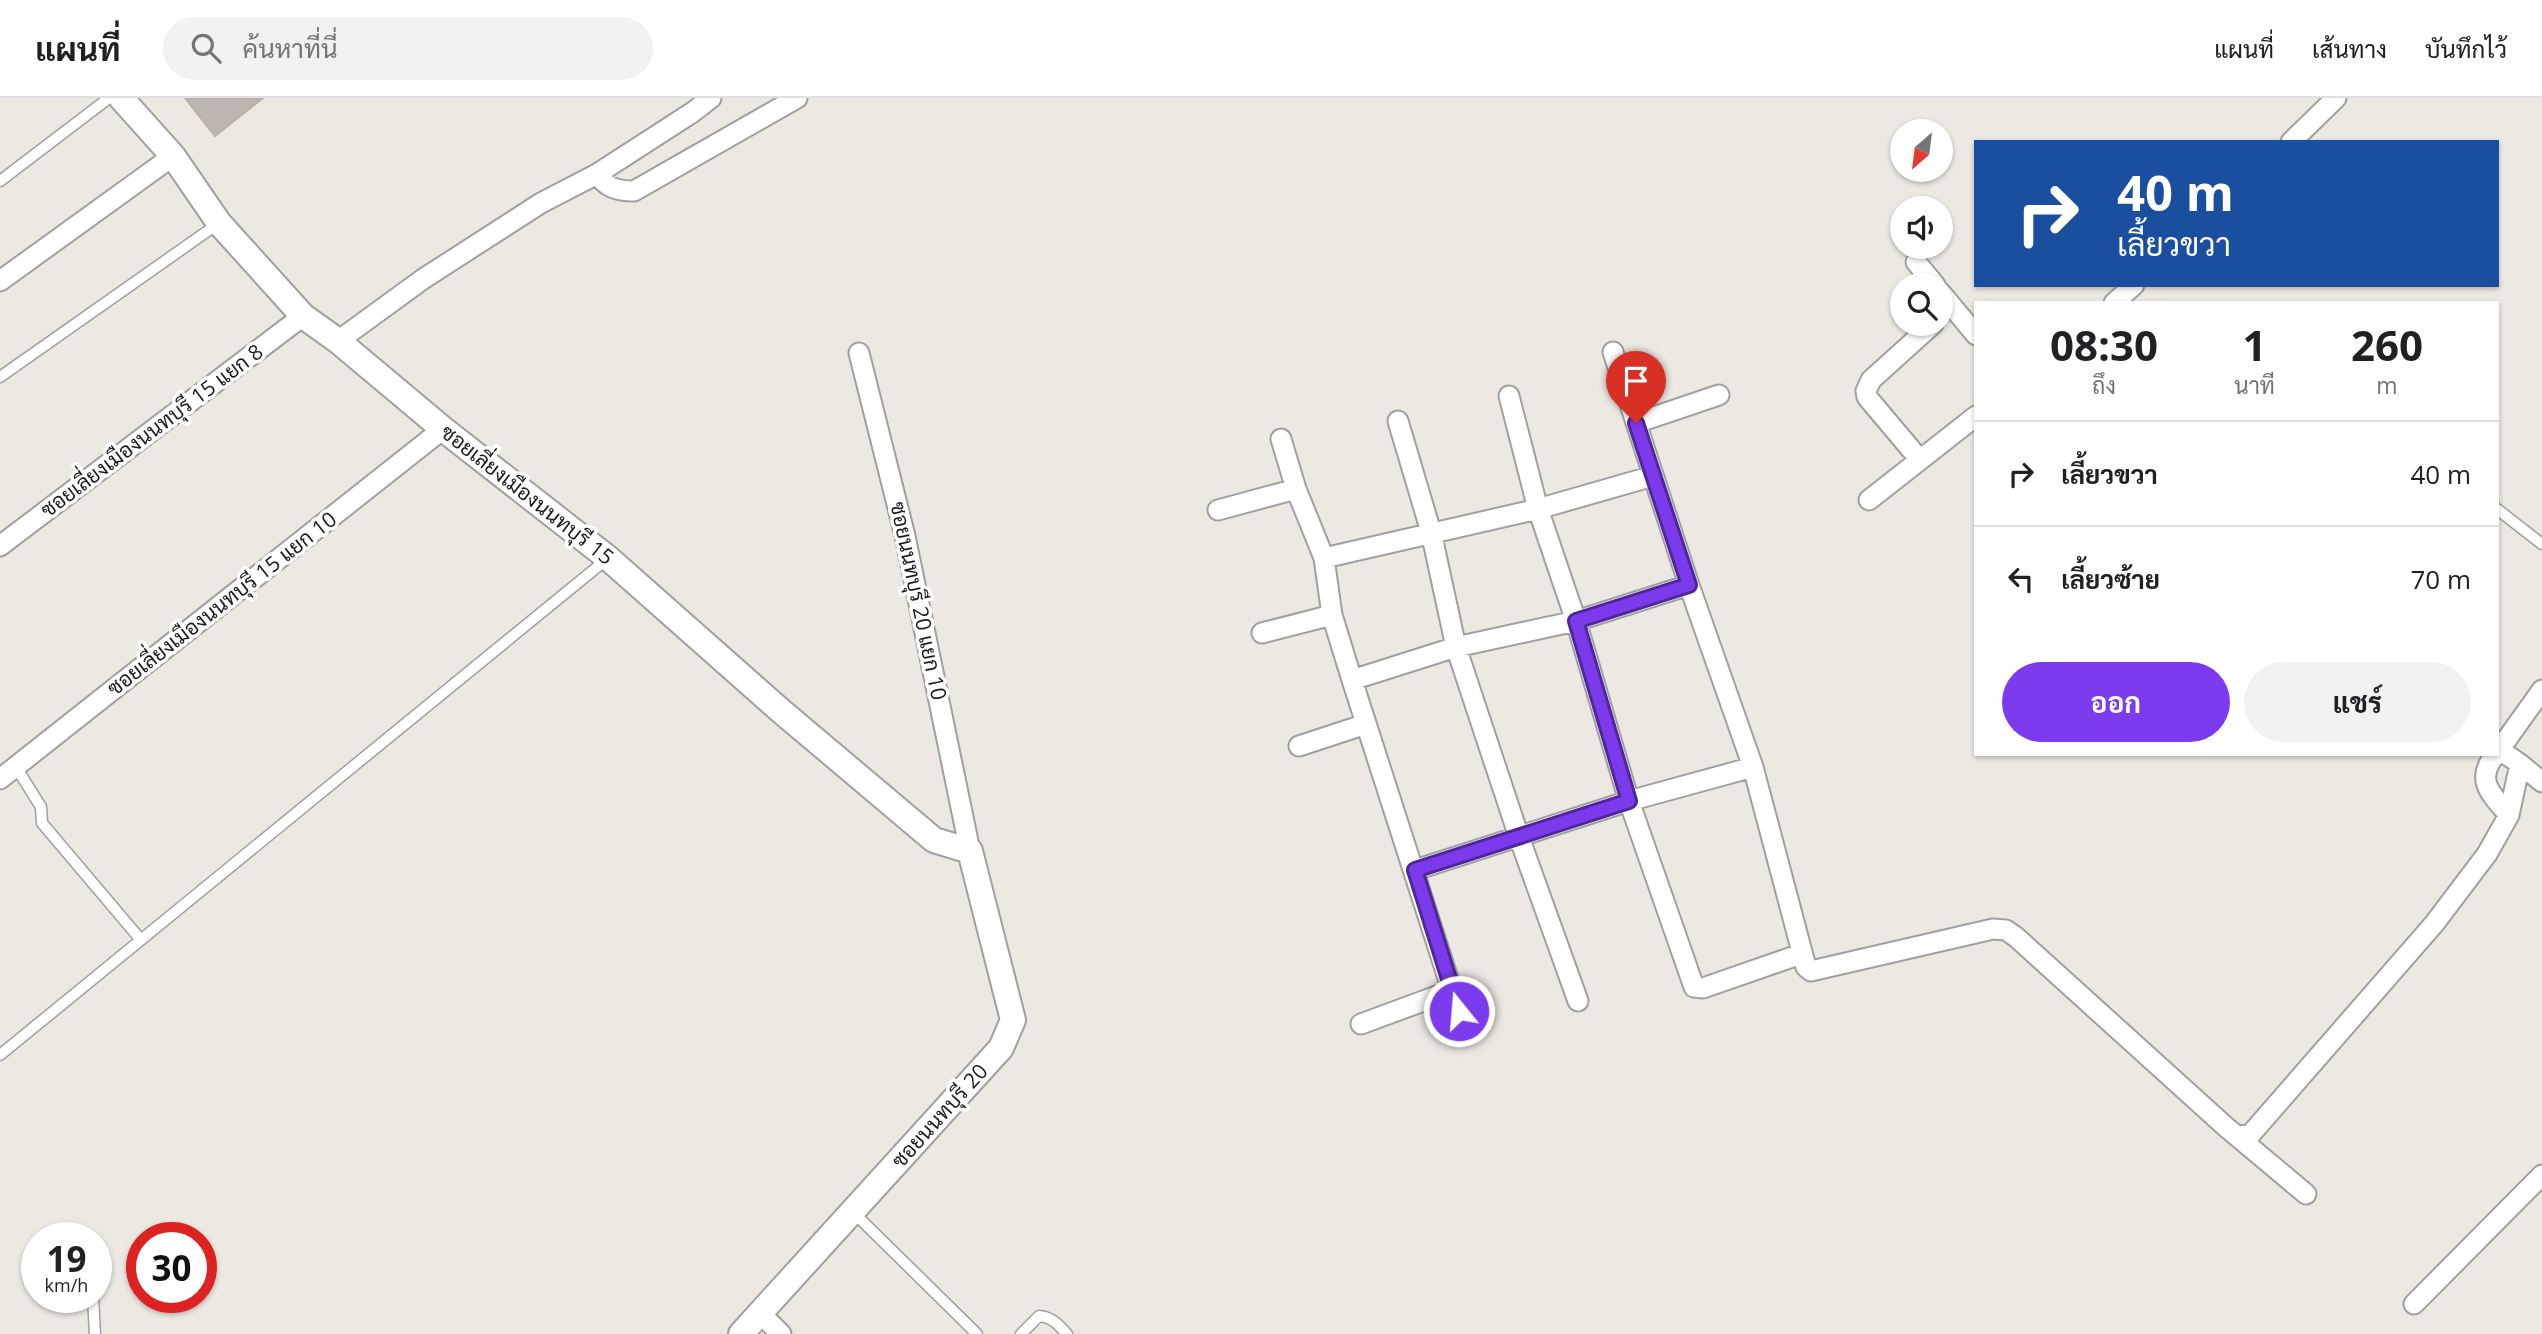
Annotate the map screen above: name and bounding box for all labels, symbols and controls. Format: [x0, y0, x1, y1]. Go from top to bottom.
search box [163, 17, 653, 80]
text: แผนที่ [35, 26, 121, 71]
icon: search [187, 29, 225, 67]
text: ค้นหาที่นี่ [243, 30, 338, 66]
text: แผนที่ [2214, 32, 2274, 65]
text: เส้นทาง [2312, 32, 2387, 65]
text: บันทึกไว้ [2425, 32, 2507, 65]
north arrow [1890, 119, 1953, 182]
map controls [1890, 119, 1953, 336]
text: 40 m [2117, 159, 2234, 225]
icon: right [2002, 168, 2093, 259]
button: sound [1890, 196, 1953, 259]
text: เลี้ยวขวา [2117, 222, 2231, 265]
button: search [1890, 273, 1953, 336]
text: 08:30 [2050, 316, 2158, 373]
text: 1 [2242, 316, 2266, 373]
text: 260 [2351, 316, 2423, 373]
street label: ซอยเลี่ยงเมืองนนทบุรี 15 แยก 8 [31, 333, 269, 524]
pin [1606, 351, 1666, 423]
icon: arrive [1617, 362, 1655, 400]
text: ถึง [2092, 369, 2116, 401]
text: นาที [2234, 369, 2275, 401]
text: m [2376, 369, 2398, 401]
street label: ซอยเลี่ยงเมืองนนทบุรี 15 [435, 414, 623, 571]
icon: right [2002, 455, 2040, 493]
text: เลี้ยวขวา [2061, 456, 2158, 492]
text: 40 m [2410, 456, 2471, 492]
street label: ซอยนนทบุรี 20 แยก 10 [883, 499, 954, 703]
street label: ซอยเลี่ยงเมืองนนทบุรี 15 แยก 10 [98, 501, 342, 702]
icon: left [2002, 560, 2040, 598]
text: เลี้ยวซ้าย [2061, 561, 2160, 597]
text: 70 m [2410, 561, 2471, 597]
button: ออก [2002, 662, 2230, 742]
button: แชร์ [2244, 662, 2471, 742]
position arrow [1422, 974, 1496, 1048]
street label: ซอยนนทบุรี 20 [885, 1057, 994, 1174]
speed limit sign: 30 [126, 1222, 217, 1313]
text: 19 [46, 1235, 87, 1282]
text: km/h [45, 1273, 88, 1297]

